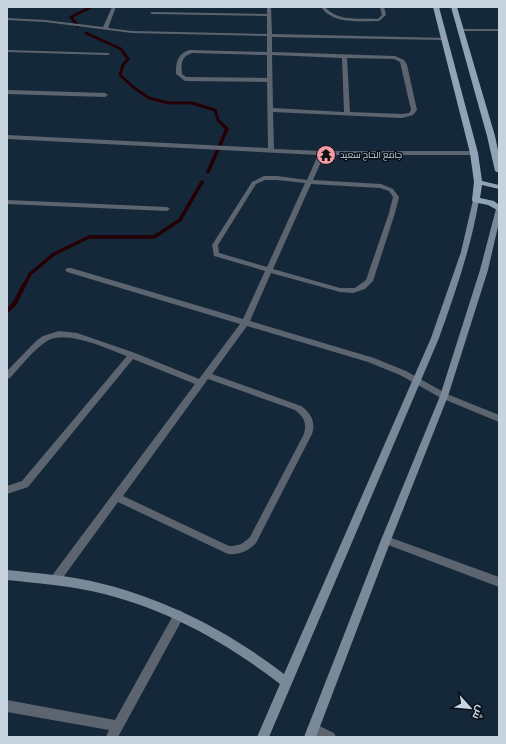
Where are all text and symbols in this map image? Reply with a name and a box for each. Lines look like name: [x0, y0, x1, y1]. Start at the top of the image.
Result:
temple icon: جامع الحاج سعيد: [315, 144, 337, 166]
place label: جامع الحاج سعيد: [340, 150, 402, 161]
north arrow: [450, 688, 490, 728]
text: ش: [469, 703, 487, 722]

